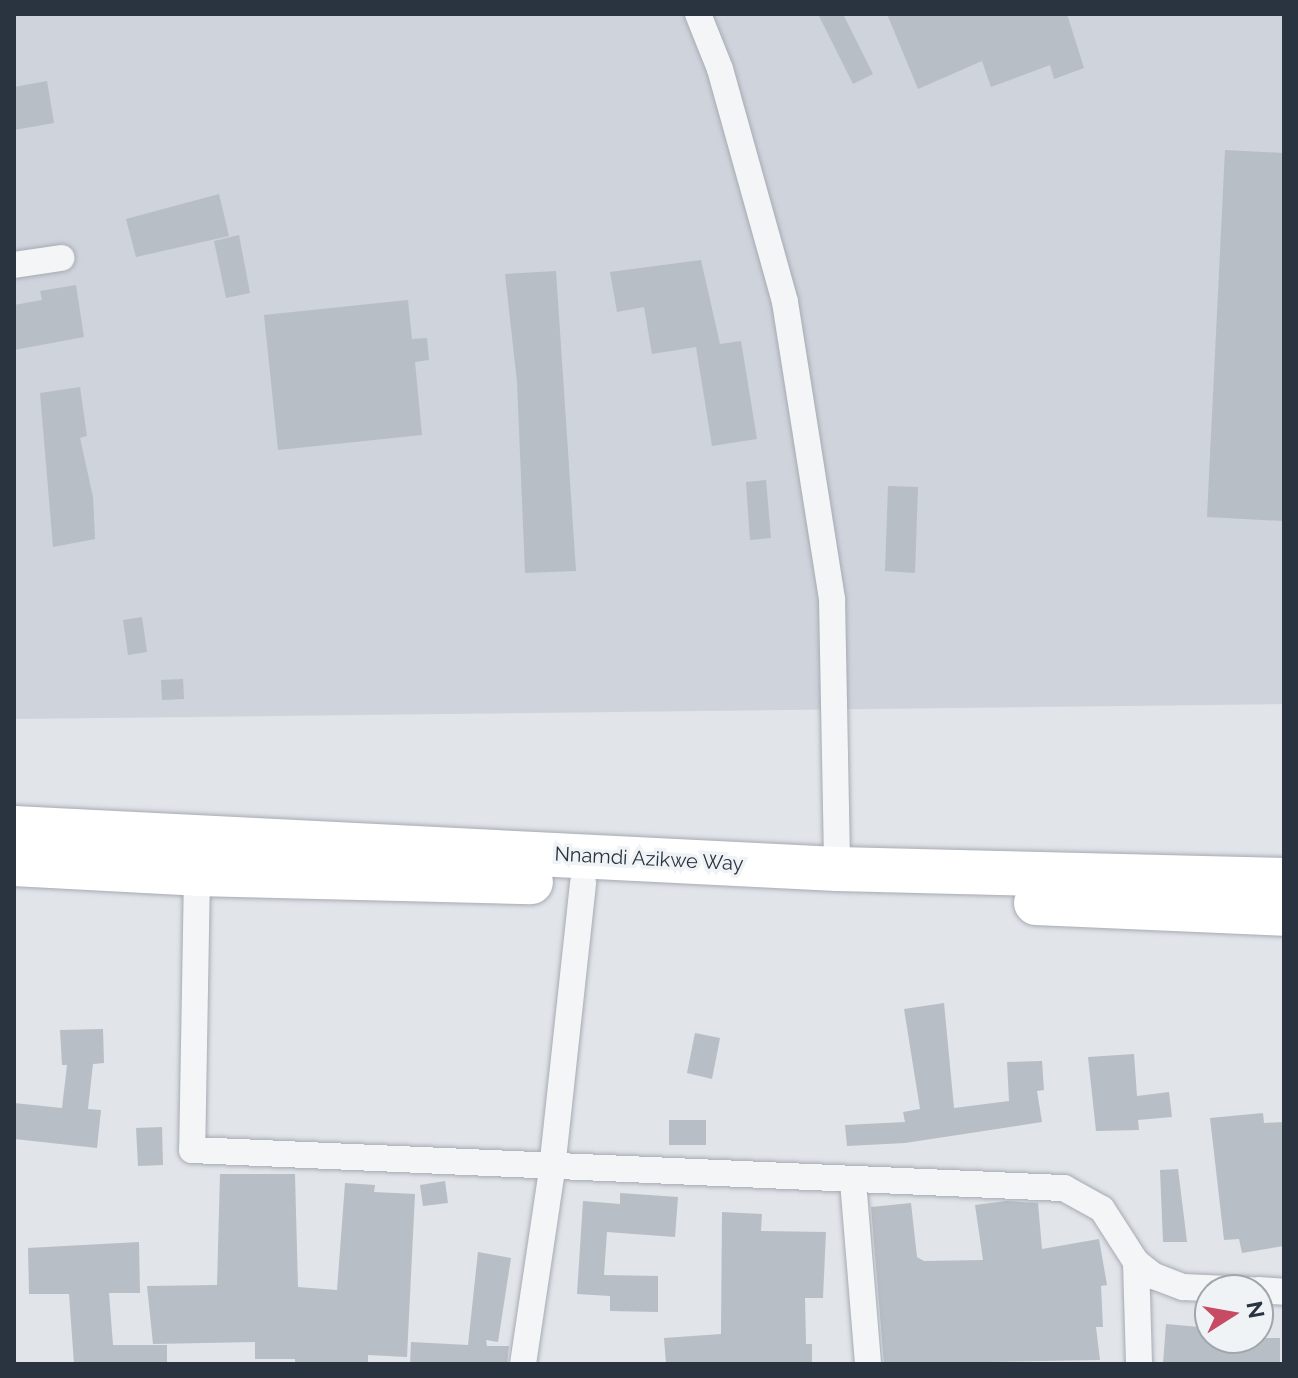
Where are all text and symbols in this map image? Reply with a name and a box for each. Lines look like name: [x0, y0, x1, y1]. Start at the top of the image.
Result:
street label: Nnamdi Azikwe Way: [553, 842, 745, 876]
north arrow: [1194, 1274, 1274, 1354]
text: N: [1241, 1299, 1270, 1321]

